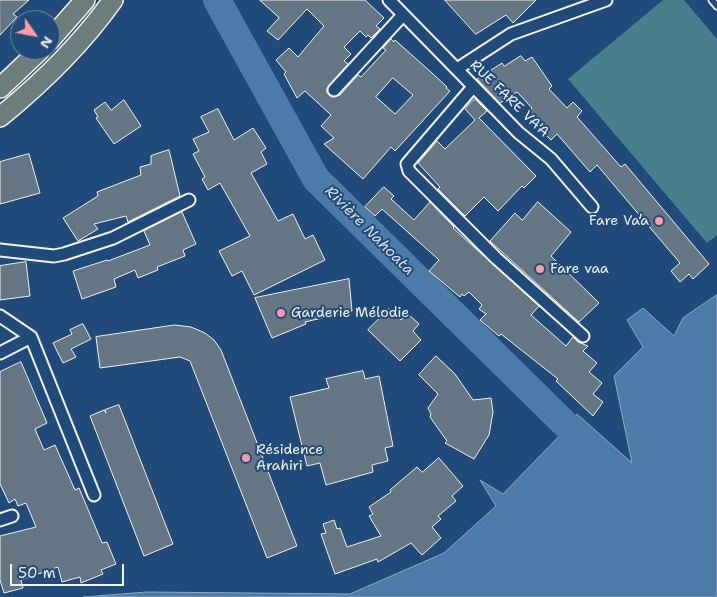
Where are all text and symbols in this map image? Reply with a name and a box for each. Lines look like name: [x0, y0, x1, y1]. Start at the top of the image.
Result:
north arrow: [10, 10, 60, 60]
text: N: [36, 33, 57, 52]
street label: RUE FARE VA'A: [466, 57, 552, 141]
water label: Rivière Nahoata: [321, 183, 417, 279]
place label: Fare Va’a: [589, 213, 649, 229]
marker: Fare Va’a: [653, 215, 665, 227]
place label: Fare vaa: [550, 261, 609, 277]
marker: Fare vaa: [534, 263, 546, 275]
place label: Garderie Mélodie: [291, 305, 409, 321]
marker: Garderie Mélodie: [275, 307, 287, 319]
place label: Résidence Arahiri: [256, 442, 323, 474]
marker: Résidence Arahiri: [240, 452, 252, 464]
scale bar: [12, 554, 126, 586]
text: 50 m: [18, 563, 56, 583]

